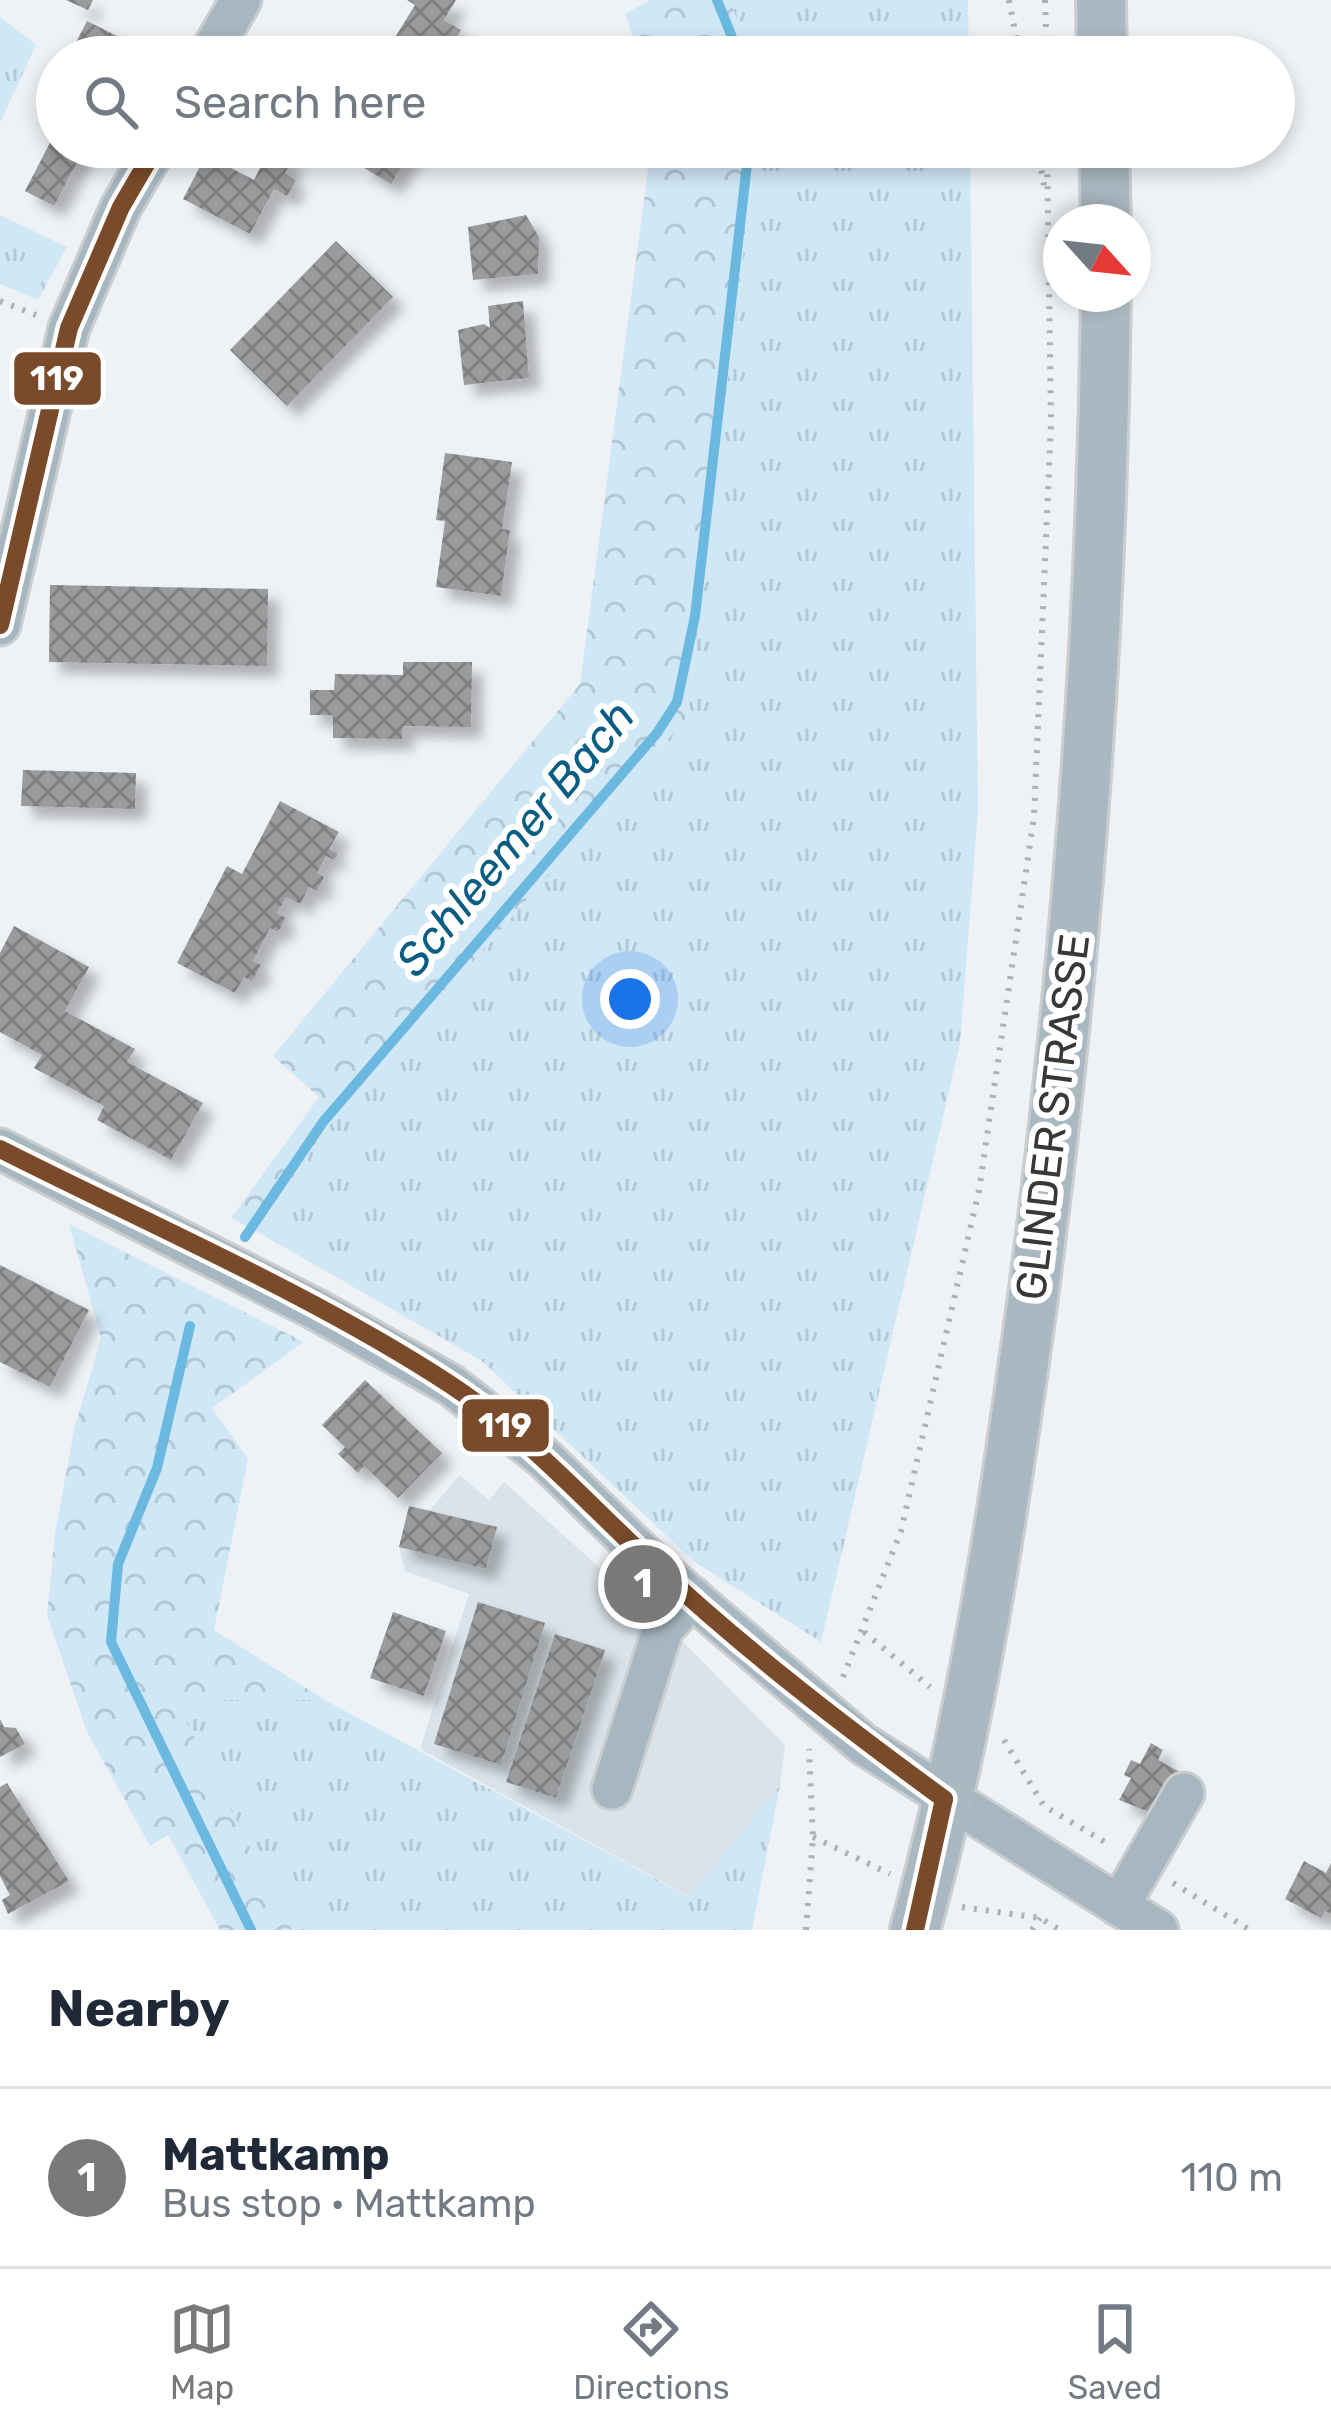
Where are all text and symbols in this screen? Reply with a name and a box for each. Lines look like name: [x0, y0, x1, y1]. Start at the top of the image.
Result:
search box: [36, 36, 1295, 168]
icon: search: [78, 69, 144, 135]
text: Search here: [174, 76, 426, 129]
north arrow: [1043, 204, 1151, 312]
line badge: 119: [12, 350, 103, 407]
text: 119: [30, 359, 84, 398]
water label: Schleemer Bach: [385, 690, 645, 986]
street label: GLINDER STRASSE: [1006, 931, 1100, 1303]
your location: [600, 969, 660, 1029]
line badge: 119: [460, 1397, 551, 1454]
text: 119: [478, 1406, 532, 1445]
pin: 1: [604, 1539, 682, 1629]
text: Nearby: [48, 1978, 230, 2039]
text: Mattkamp: [162, 2128, 390, 2181]
text: 1: [77, 2155, 97, 2201]
text: 110 m: [1181, 2155, 1283, 2201]
text: Bus stop · Mattkamp: [162, 2181, 536, 2227]
tab: Map: [169, 2296, 235, 2407]
tab: Directions: [573, 2296, 730, 2407]
tab: Saved: [1068, 2296, 1162, 2407]

